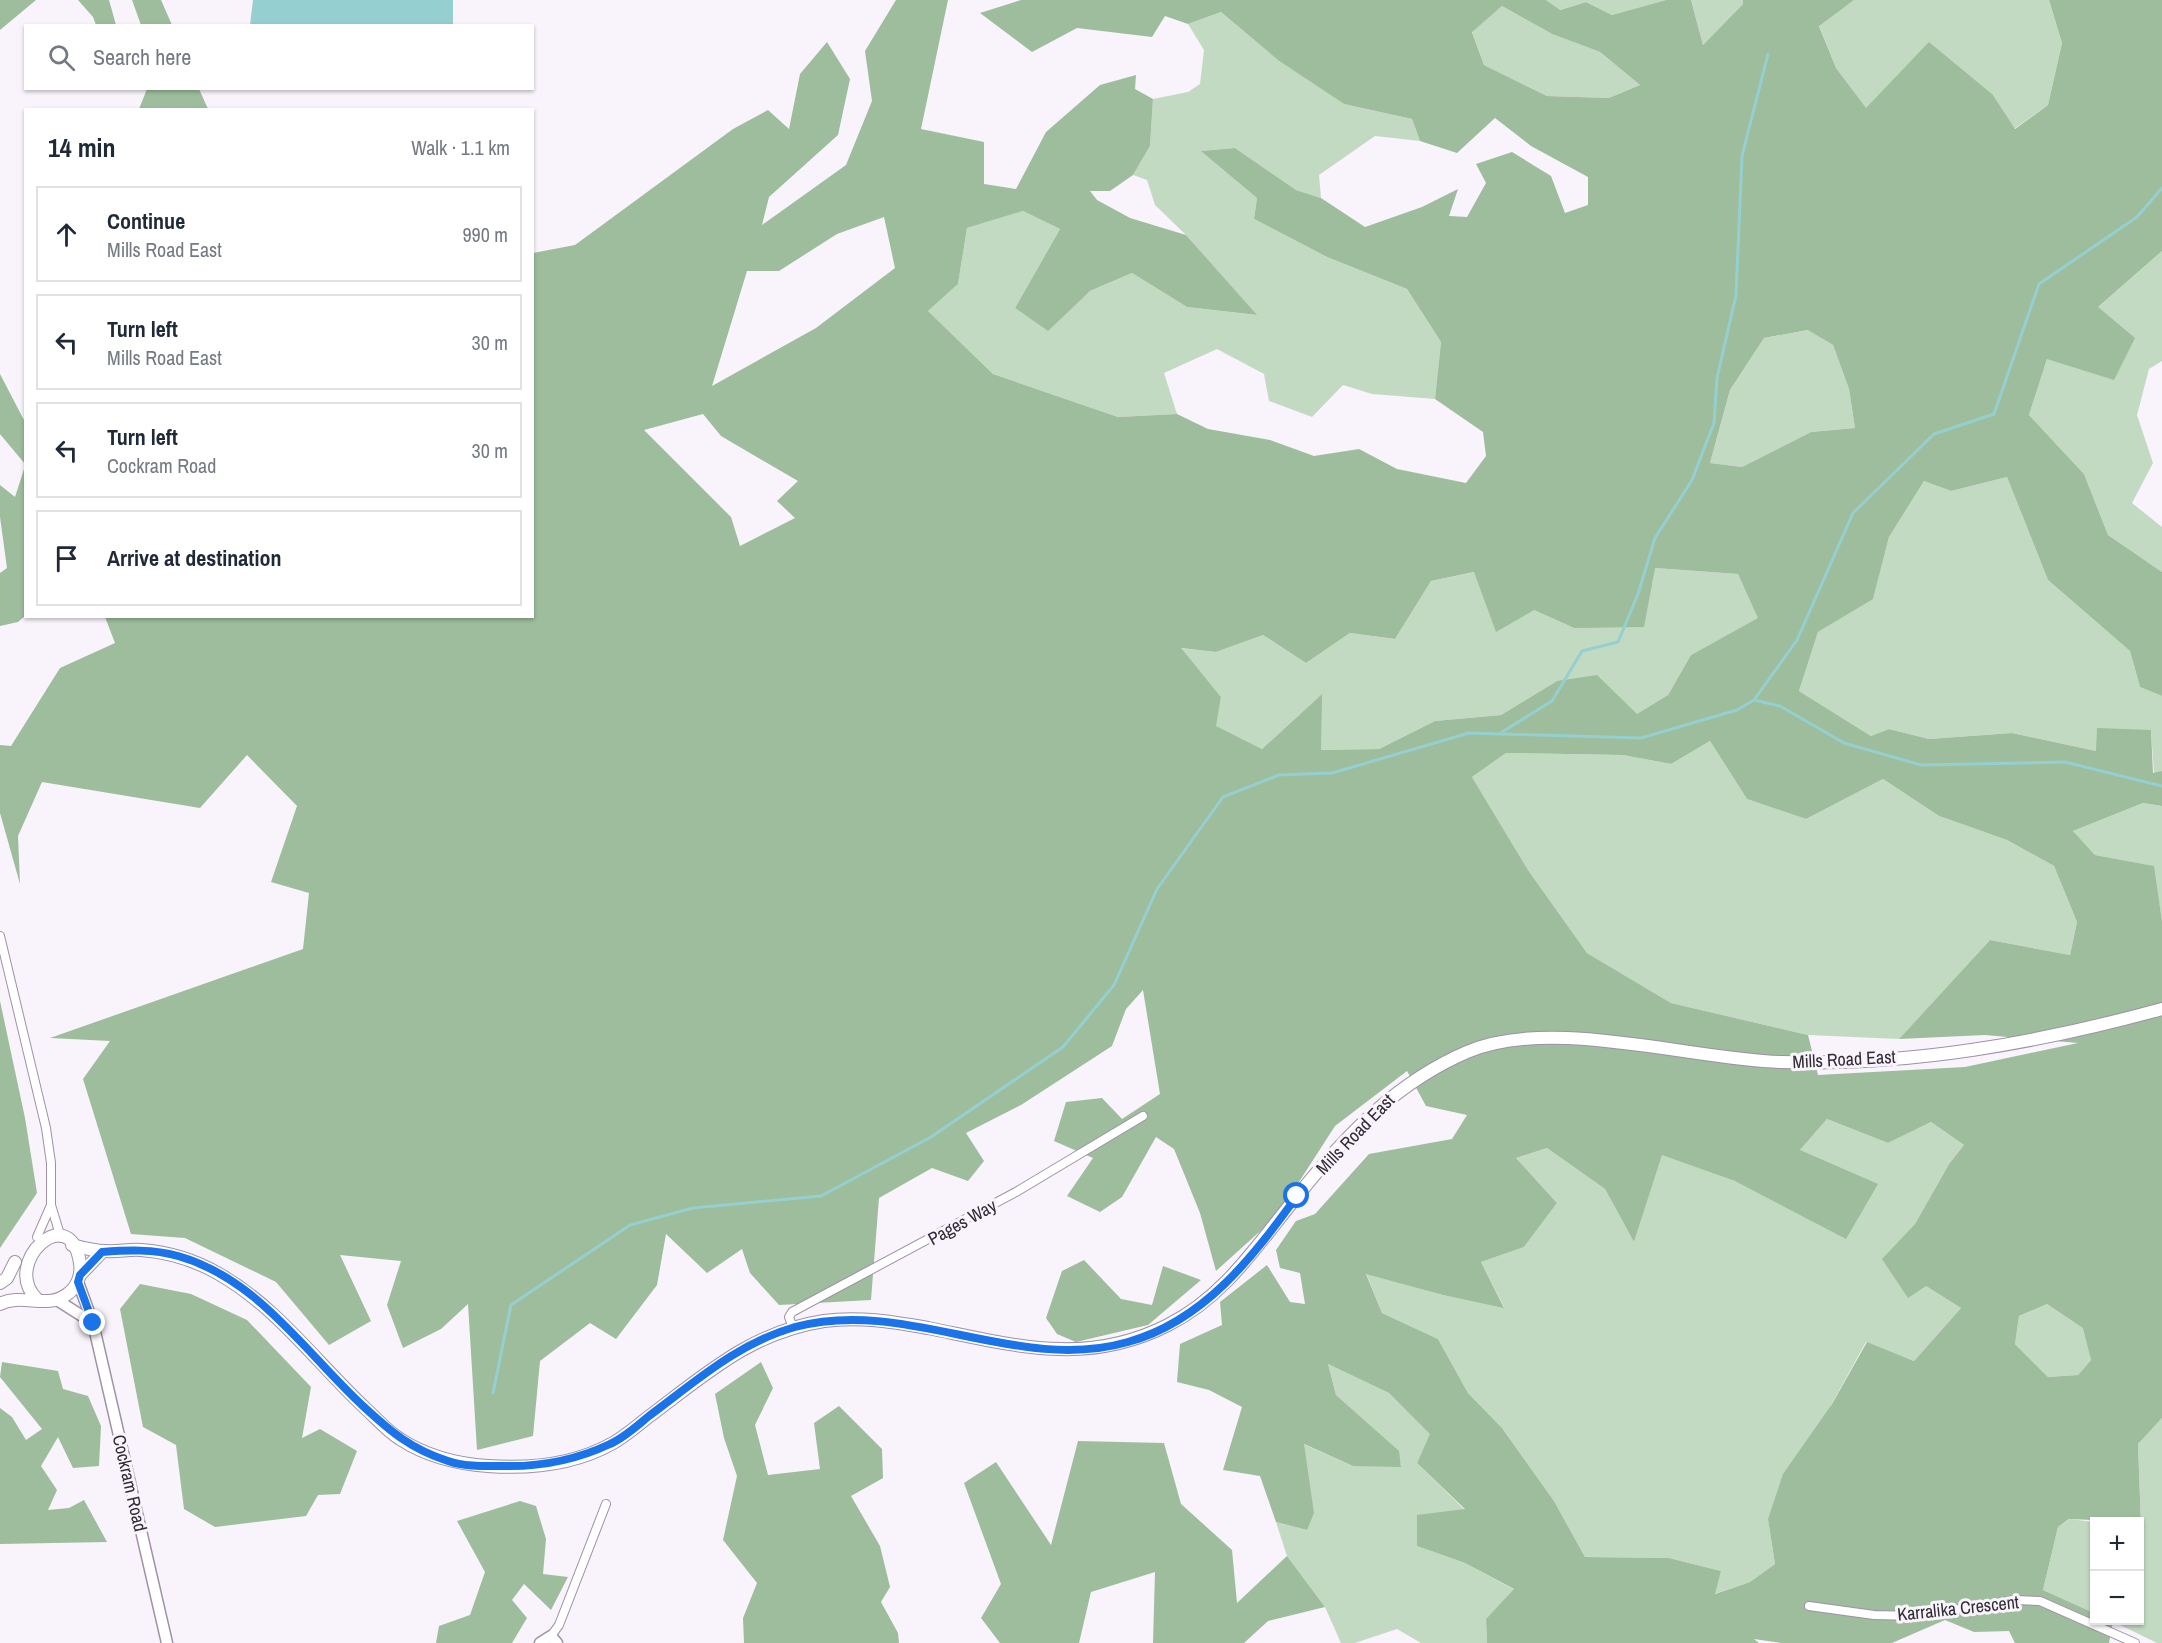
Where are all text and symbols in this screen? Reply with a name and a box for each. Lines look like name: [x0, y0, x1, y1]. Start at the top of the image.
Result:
search box: [24, 24, 534, 90]
icon: search: [45, 41, 78, 74]
text: Search here: [93, 42, 191, 72]
text: 14 min: [48, 130, 116, 165]
text: Walk · 1.1 km: [411, 134, 510, 161]
text: Continue: [107, 206, 185, 236]
icon: ahead: [50, 218, 83, 251]
text: 990 m: [462, 221, 508, 248]
text: Mills Road East: [107, 236, 222, 263]
text: Turn left: [107, 314, 178, 344]
icon: left: [50, 326, 83, 359]
text: 30 m: [472, 329, 508, 356]
text: Mills Road East: [107, 344, 222, 371]
text: Turn left: [107, 422, 178, 452]
icon: left: [50, 434, 83, 467]
text: 30 m: [472, 437, 508, 464]
text: Cockram Road: [107, 452, 216, 479]
icon: arrive: [50, 542, 83, 575]
text: Arrive at destination: [107, 543, 281, 573]
street label: Mills Road East: [1792, 1044, 1896, 1074]
street label: Mills Road East: [1310, 1088, 1400, 1180]
route start: [1283, 1182, 1309, 1208]
street label: Pages Way: [923, 1193, 1001, 1251]
route end: [79, 1309, 105, 1335]
street label: Cockram Road: [107, 1432, 153, 1534]
map controls: [2090, 1517, 2144, 1625]
button: +: [2090, 1517, 2144, 1571]
button: −: [2090, 1571, 2144, 1625]
street label: Karralika Crescent: [1896, 1589, 2020, 1627]

